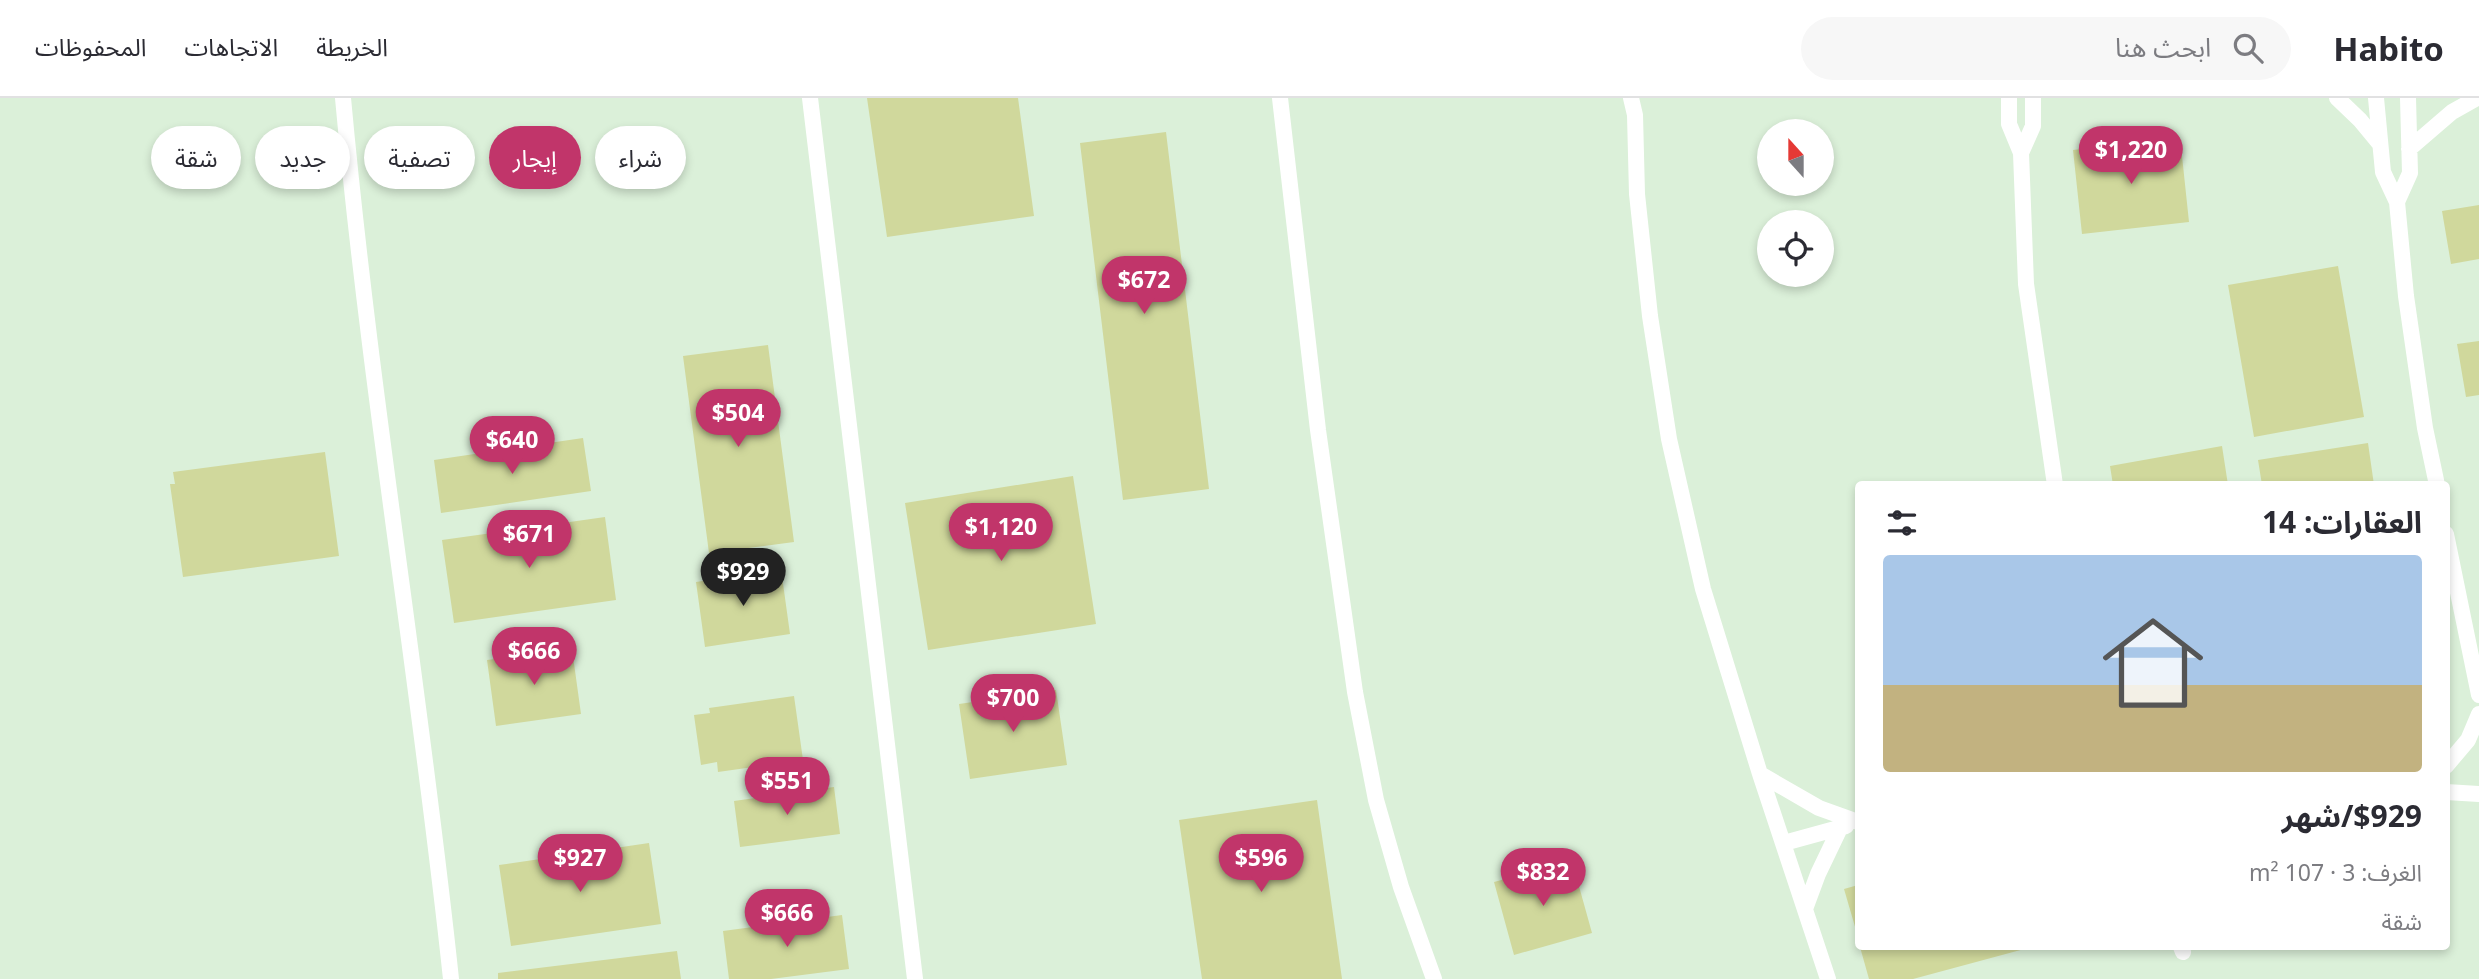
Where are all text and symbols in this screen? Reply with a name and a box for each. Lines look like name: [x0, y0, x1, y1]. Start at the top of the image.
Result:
search box: [1801, 17, 2291, 80]
text: Habito: [2333, 26, 2444, 71]
text: ابحث هنا: [2115, 29, 2211, 65]
icon: search: [2229, 29, 2267, 67]
text: المحفوظات: [35, 30, 146, 63]
text: الاتجاهات: [184, 30, 278, 63]
text: الخريطة: [316, 30, 388, 63]
north arrow: [1757, 119, 1834, 196]
map controls: [1757, 119, 1834, 287]
chip: شقة: [151, 126, 241, 189]
chip: جديد: [255, 126, 350, 189]
chip: تصفية: [364, 126, 475, 189]
chip: إيجار: [489, 126, 581, 189]
chip: شراء: [595, 126, 686, 189]
pin: $1,220: [2074, 126, 2188, 186]
text: $1,220: [2095, 133, 2167, 165]
button: locate: [1757, 210, 1834, 287]
pin: $672: [1103, 256, 1185, 316]
text: $672: [1118, 263, 1170, 295]
pin: $504: [697, 390, 779, 449]
text: $504: [712, 396, 764, 428]
pin: $640: [471, 416, 553, 476]
text: $640: [486, 423, 538, 455]
text: العقارات: 14: [2262, 501, 2422, 542]
pin: $1,120: [944, 504, 1058, 563]
icon: filters: [1883, 504, 1921, 542]
pin: $671: [488, 510, 570, 570]
text: $1,120: [965, 510, 1037, 542]
text: $671: [503, 517, 555, 549]
pin: $929: [702, 548, 784, 608]
text: $929: [717, 555, 769, 587]
icon: home: [2090, 600, 2216, 726]
pin: $666: [493, 628, 575, 687]
text: $666: [508, 634, 560, 666]
pin: $700: [972, 674, 1054, 734]
text: $700: [987, 681, 1039, 713]
pin: $551: [746, 758, 828, 817]
text: $551: [761, 764, 813, 796]
text: $929/شهر: [2282, 795, 2422, 836]
pin: $927: [539, 834, 621, 894]
pin: $596: [1220, 834, 1302, 894]
text: $927: [554, 841, 606, 873]
text: $596: [1235, 841, 1287, 873]
pin: $832: [1502, 848, 1584, 908]
text: $832: [1517, 855, 1569, 887]
text: الغرف: 3 · 107 m²: [2249, 856, 2422, 888]
pin: $666: [746, 890, 828, 949]
text: $666: [761, 896, 813, 928]
text: شقة: [2381, 905, 2422, 937]

